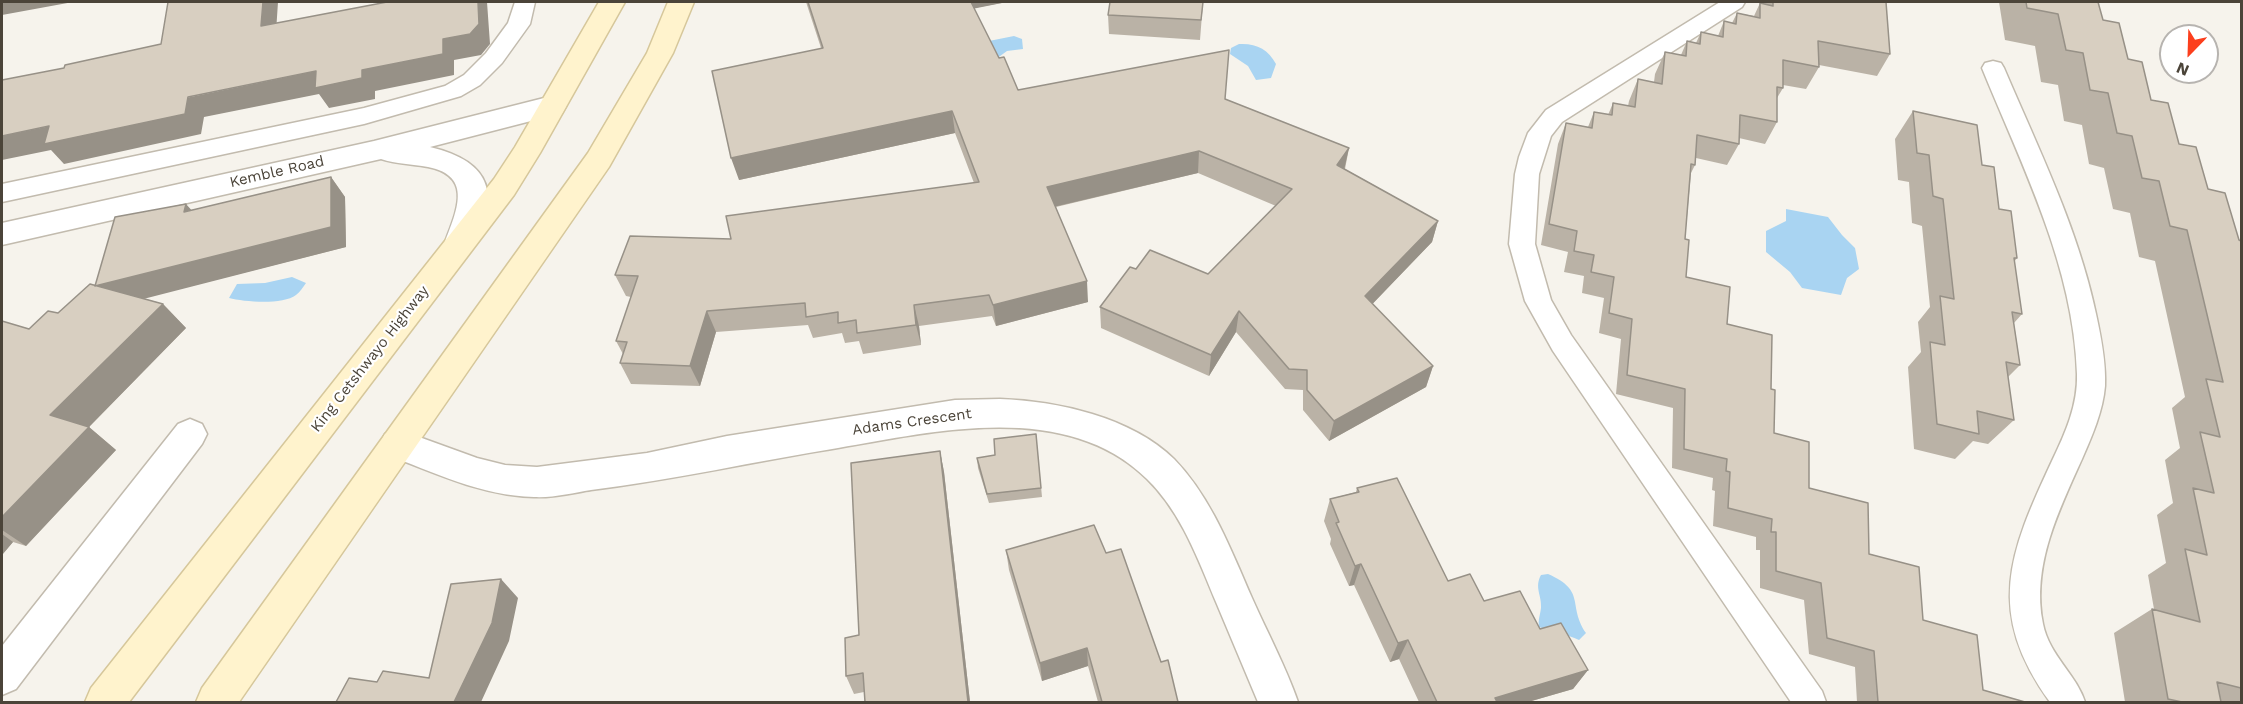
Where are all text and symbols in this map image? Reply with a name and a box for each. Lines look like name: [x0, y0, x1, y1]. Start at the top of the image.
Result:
north arrow: [2159, 24, 2219, 84]
text: N: [2173, 58, 2192, 80]
street label: Kemble Road: [228, 152, 326, 192]
street label: King Cetshwayo Highway: [307, 282, 433, 436]
street label: Adams Crescent: [851, 405, 973, 439]

